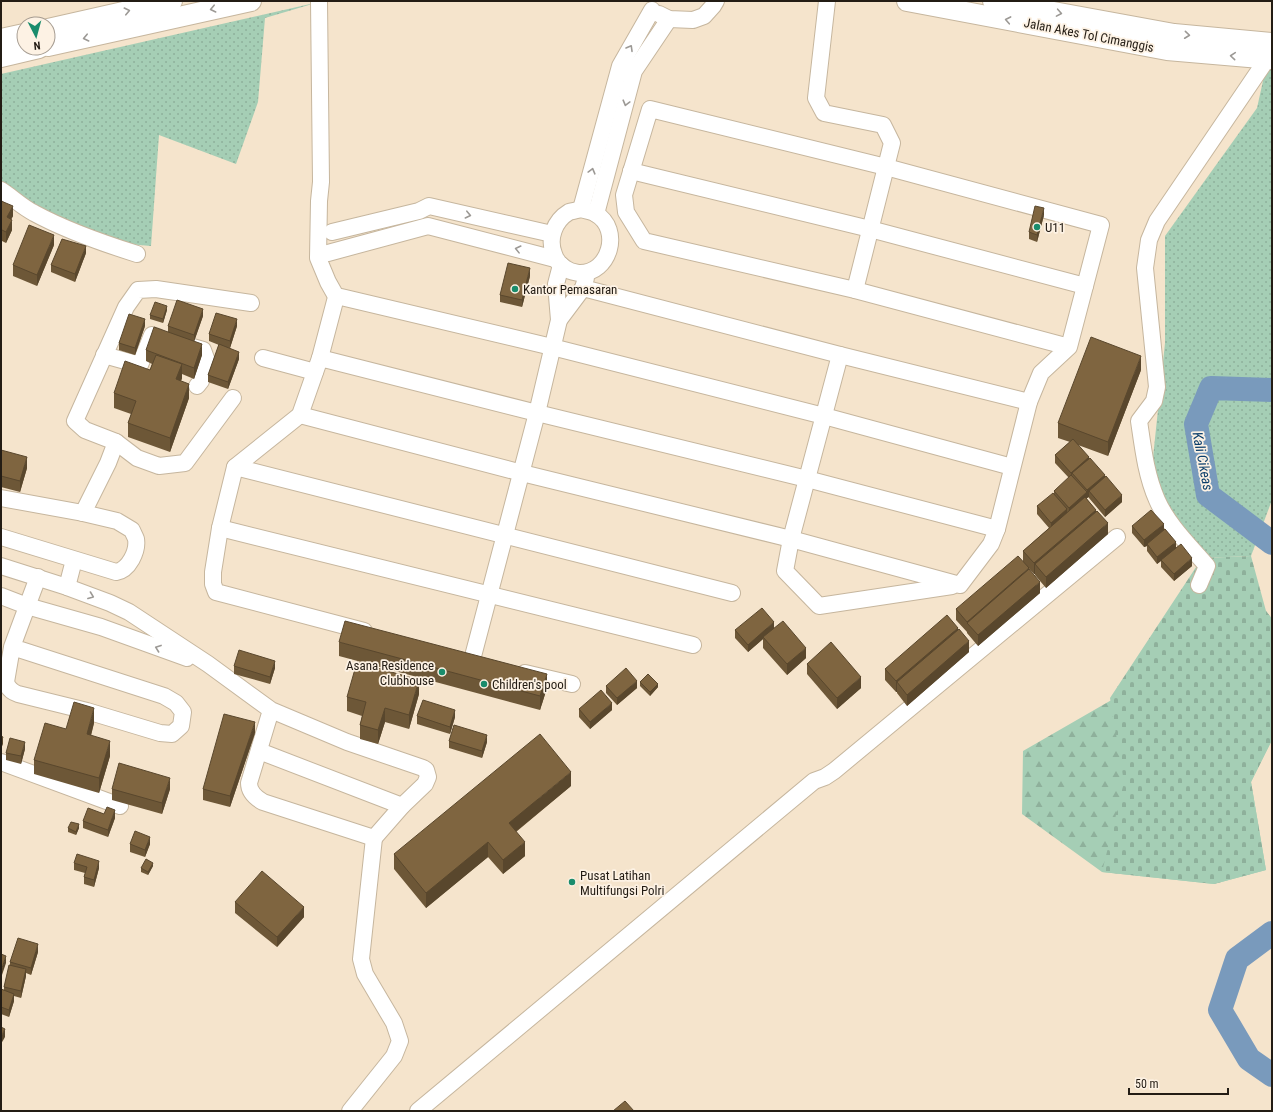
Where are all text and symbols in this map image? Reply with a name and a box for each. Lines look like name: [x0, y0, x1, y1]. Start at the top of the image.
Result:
one-way arrow: [210, 5, 216, 13]
one-way arrow: [124, 7, 130, 15]
one-way arrow: [1056, 9, 1062, 17]
street label: Jalan Akes Tol Cimanggis: [1023, 15, 1155, 55]
north arrow: [16, 16, 56, 56]
one-way arrow: [1005, 16, 1011, 25]
one-way arrow: [1184, 31, 1190, 40]
one-way arrow: [83, 33, 89, 41]
text: N: [33, 39, 41, 52]
one-way arrow: [626, 45, 633, 52]
one-way arrow: [1230, 52, 1236, 61]
one-way arrow: [622, 99, 631, 106]
one-way arrow: [587, 168, 595, 175]
one-way arrow: [464, 210, 471, 218]
place label: U11: [1045, 220, 1065, 235]
marker: U11: [1032, 222, 1042, 232]
one-way arrow: [514, 245, 521, 254]
place label: Kantor Pemasaran: [523, 282, 617, 297]
marker: Kantor Pemasaran: [510, 284, 520, 294]
water label: Kali Cikeas: [1189, 430, 1217, 492]
one-way arrow: [88, 591, 95, 599]
one-way arrow: [154, 644, 161, 652]
place label: Asana Residence Clubhouse: [346, 658, 434, 688]
marker: Asana Residence Clubhouse: [437, 667, 447, 677]
place label: Children's pool: [492, 677, 567, 692]
marker: Children's pool: [479, 679, 489, 689]
place label: Pusat Latihan Multifungsi Polri: [580, 868, 665, 898]
marker: Pusat Latihan Multifungsi Polri: [567, 877, 577, 887]
scale bar: [1129, 1070, 1228, 1096]
text: 50 m: [1135, 1077, 1159, 1091]

